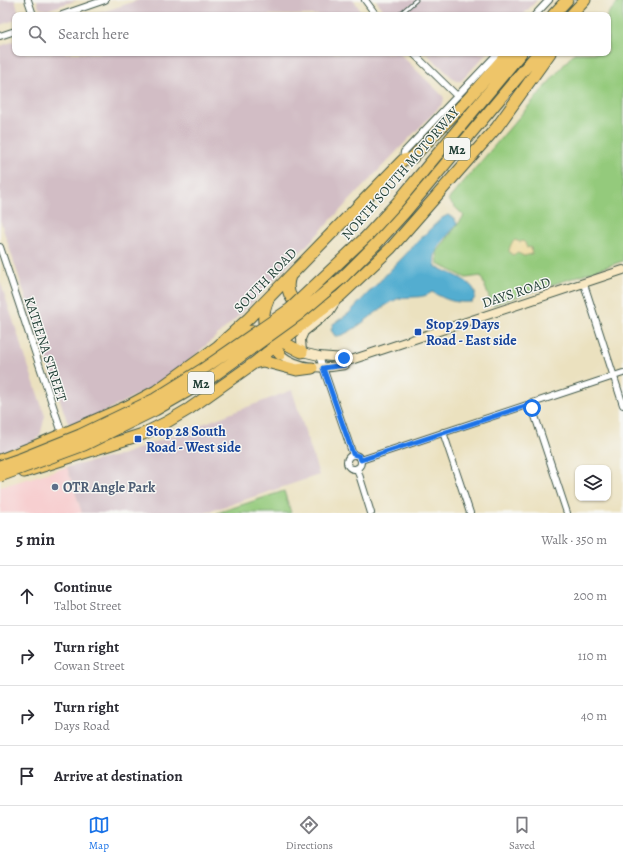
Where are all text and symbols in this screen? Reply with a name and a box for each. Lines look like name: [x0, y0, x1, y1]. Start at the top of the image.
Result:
search box: [12, 12, 611, 56]
icon: search: [26, 23, 48, 45]
text: Search here: [58, 24, 129, 44]
street label: NORTH SOUTH MOTORWAY: [337, 102, 464, 244]
road number: M2: [444, 138, 470, 160]
street label: SOUTH ROAD: [229, 244, 301, 317]
street label: DAYS ROAD: [479, 272, 553, 312]
street label: KATEENA STREET: [20, 294, 72, 404]
place label: Stop 29 Days Road - East side: [426, 315, 517, 350]
marker: Stop 29 Days Road - East side: [413, 327, 423, 337]
route end: [335, 349, 353, 367]
road number: M2: [188, 372, 214, 394]
route start: [523, 399, 541, 417]
place label: Stop 28 South Road - West side: [146, 422, 241, 457]
marker: Stop 28 South Road - West side: [133, 434, 143, 444]
map controls: [575, 465, 611, 501]
button: layers: [575, 465, 611, 501]
place label: OTR Angle Park: [63, 478, 156, 497]
marker: OTR Angle Park: [50, 482, 60, 492]
text: 5 min: [16, 528, 55, 551]
text: Walk · 350 m: [541, 531, 607, 548]
text: Continue: [54, 577, 112, 597]
icon: ahead: [16, 585, 38, 607]
text: 200 m: [574, 587, 607, 604]
text: Talbot Street: [54, 597, 122, 614]
text: Turn right: [54, 637, 119, 657]
icon: right: [16, 645, 38, 667]
text: 110 m: [578, 647, 607, 664]
text: Cowan Street: [54, 657, 125, 674]
text: Turn right: [54, 697, 119, 717]
icon: right: [16, 705, 38, 727]
text: 40 m: [581, 707, 607, 724]
text: Days Road: [54, 717, 110, 734]
icon: arrive: [16, 765, 38, 787]
text: Arrive at destination: [54, 766, 183, 786]
tab: Map: [88, 814, 110, 853]
tab: Directions: [286, 814, 333, 853]
tab: Saved: [509, 814, 535, 853]

